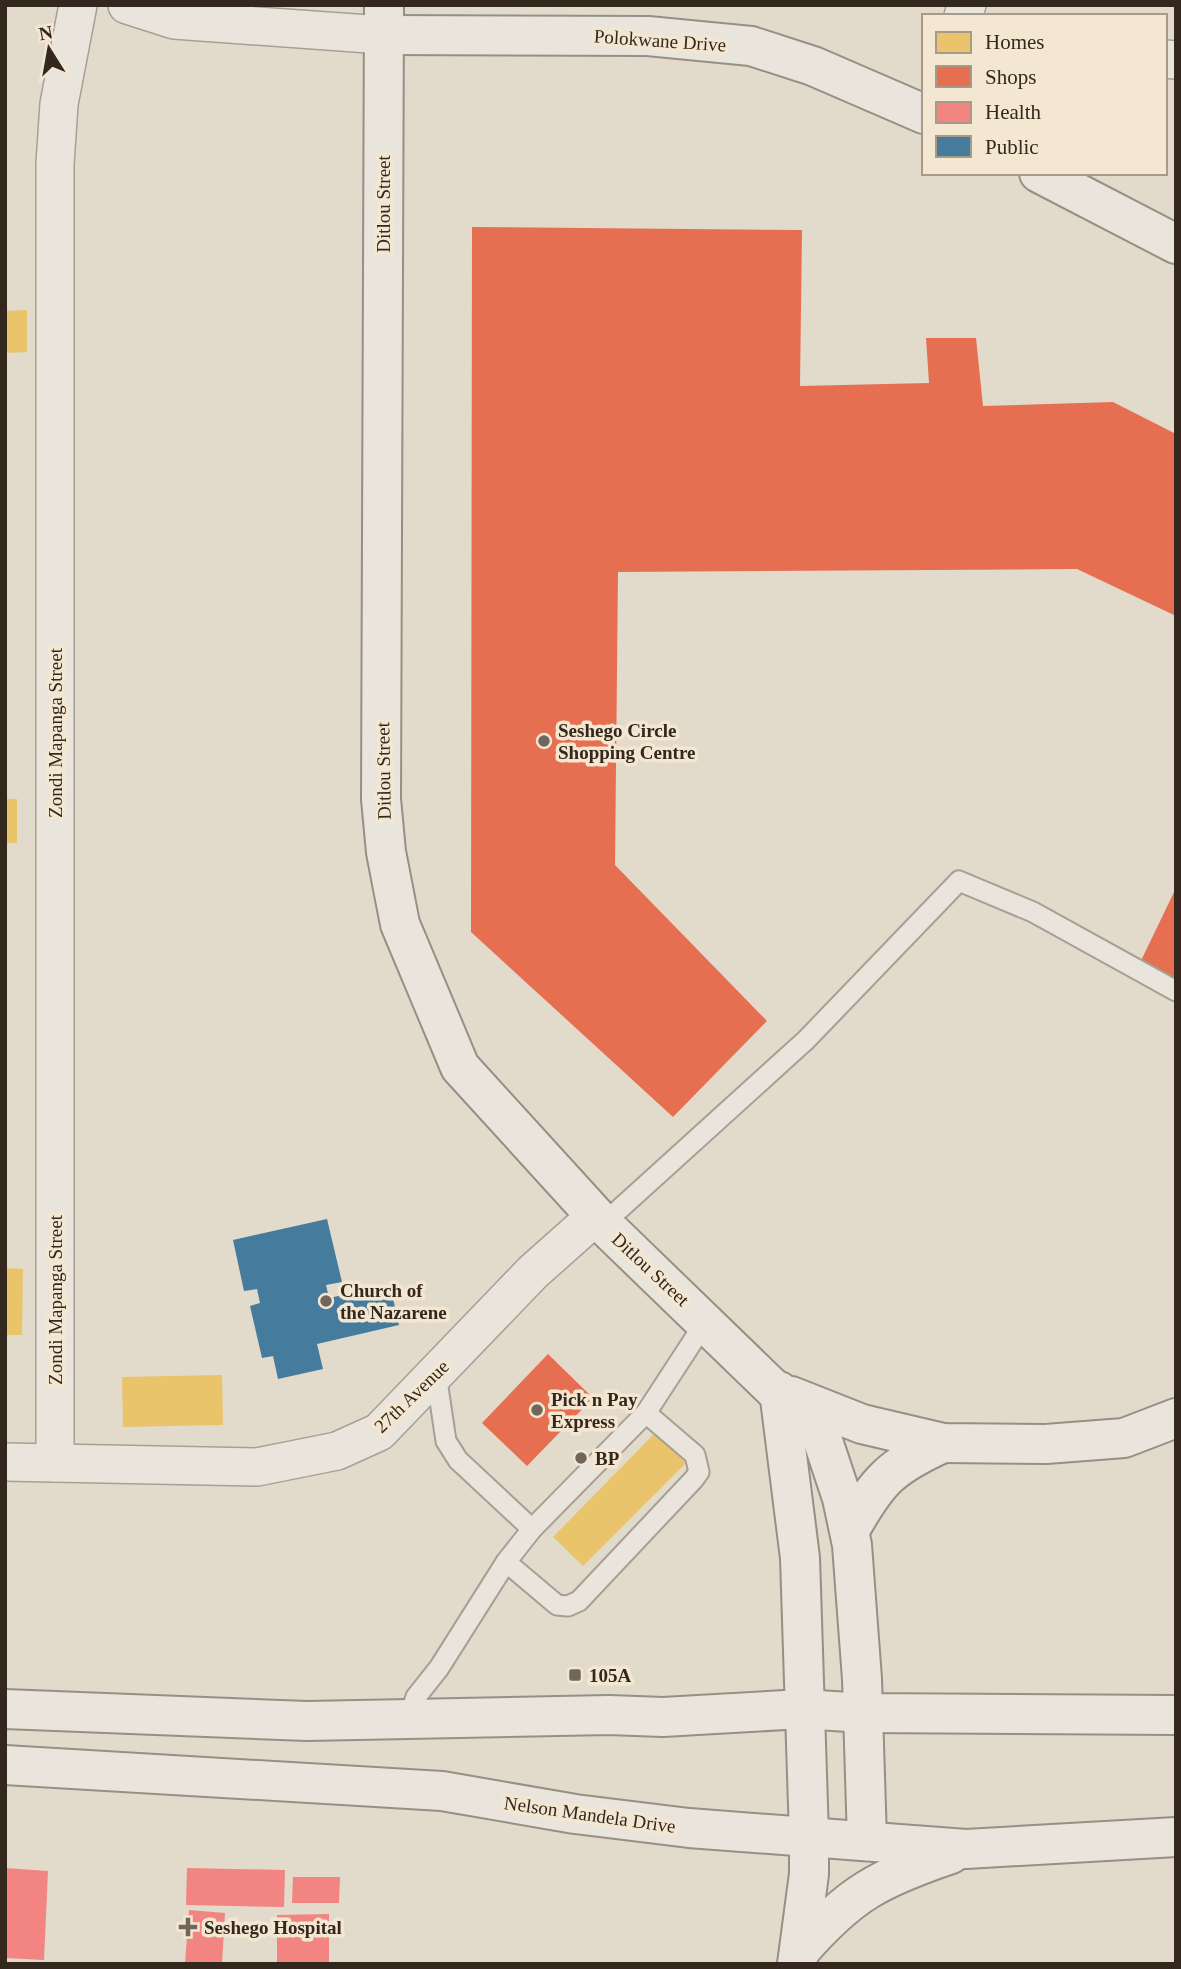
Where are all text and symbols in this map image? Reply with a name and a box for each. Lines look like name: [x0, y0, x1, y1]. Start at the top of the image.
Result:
north arrow: [14, 14, 84, 84]
legend: [922, 14, 1167, 175]
text: N: [37, 21, 55, 44]
street label: Polokwane Drive: [593, 25, 727, 56]
text: Homes: [985, 30, 1045, 54]
text: Shops: [985, 65, 1036, 89]
text: Health: [985, 100, 1041, 124]
text: Public: [985, 135, 1039, 159]
street label: Ditlou Street: [373, 154, 394, 253]
street label: Zondi Mapanga Street: [45, 647, 66, 818]
place label: Seshego Circle Shopping Centre: [558, 720, 695, 763]
street label: Ditlou Street: [372, 721, 395, 820]
marker: Seshego Circle Shopping Centre: [536, 733, 552, 749]
street label: Zondi Mapanga Street: [45, 1214, 66, 1385]
street label: Ditlou Street: [608, 1228, 694, 1311]
place label: Church of the Nazarene: [340, 1280, 447, 1323]
marker: Church of the Nazarene: [318, 1293, 334, 1309]
street label: 27th Avenue: [370, 1356, 453, 1437]
place label: Pick n Pay Express: [551, 1389, 638, 1432]
marker: Pick n Pay Express: [529, 1402, 545, 1418]
place label: BP: [595, 1448, 620, 1469]
marker: BP: [573, 1450, 589, 1466]
place label: 105A: [589, 1665, 632, 1686]
marker: 105A: [567, 1667, 583, 1683]
street label: Nelson Mandela Drive: [503, 1792, 677, 1837]
marker: Seshego Hospital: [178, 1917, 198, 1937]
place label: Seshego Hospital: [204, 1917, 342, 1938]

